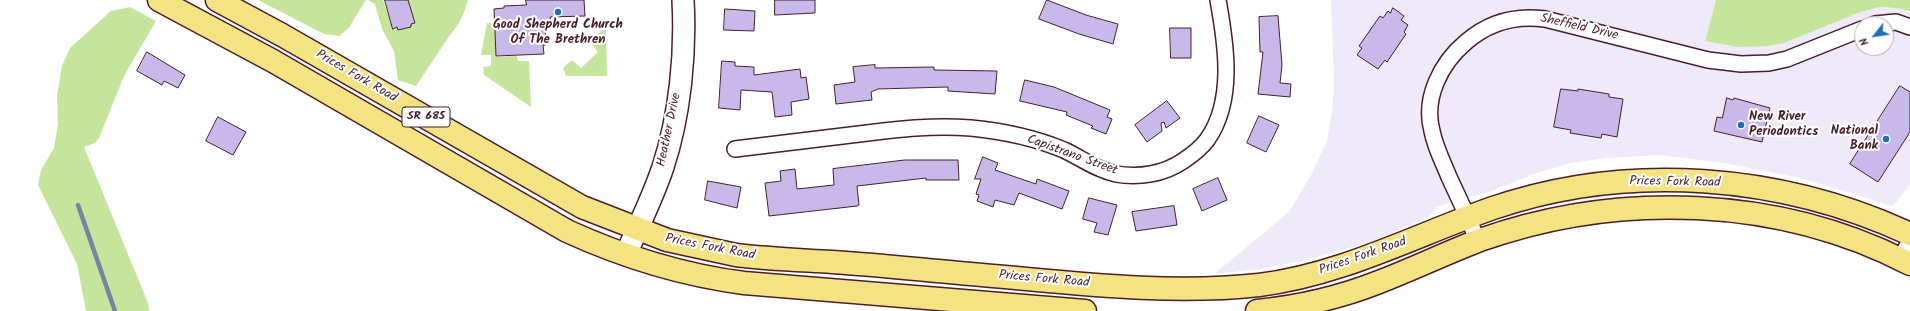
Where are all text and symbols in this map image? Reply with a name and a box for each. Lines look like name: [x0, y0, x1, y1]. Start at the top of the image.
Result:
marker: Good Shepherd Church Of The Brethren: [553, 7, 563, 17]
street label: Sheffield Drive: [1539, 11, 1619, 45]
north arrow: [1854, 16, 1894, 56]
place label: Good Shepherd Church Of The Brethren: [493, 18, 623, 49]
text: N: [1855, 34, 1874, 49]
street label: Prices Fork Road: [313, 47, 399, 107]
street label: Heather Drive: [655, 92, 685, 168]
road number: SR 685: [402, 107, 450, 127]
place label: New River Periodontics: [1749, 110, 1818, 141]
marker: New River Periodontics: [1736, 120, 1746, 130]
place label: National Bank: [1831, 124, 1878, 155]
street label: Capistrano Street: [1025, 132, 1119, 180]
marker: National Bank: [1881, 134, 1891, 144]
street label: Prices Fork Road: [1629, 174, 1721, 192]
street label: Prices Fork Road: [664, 232, 756, 264]
street label: Prices Fork Road: [1317, 235, 1409, 279]
street label: Prices Fork Road: [998, 268, 1090, 292]

